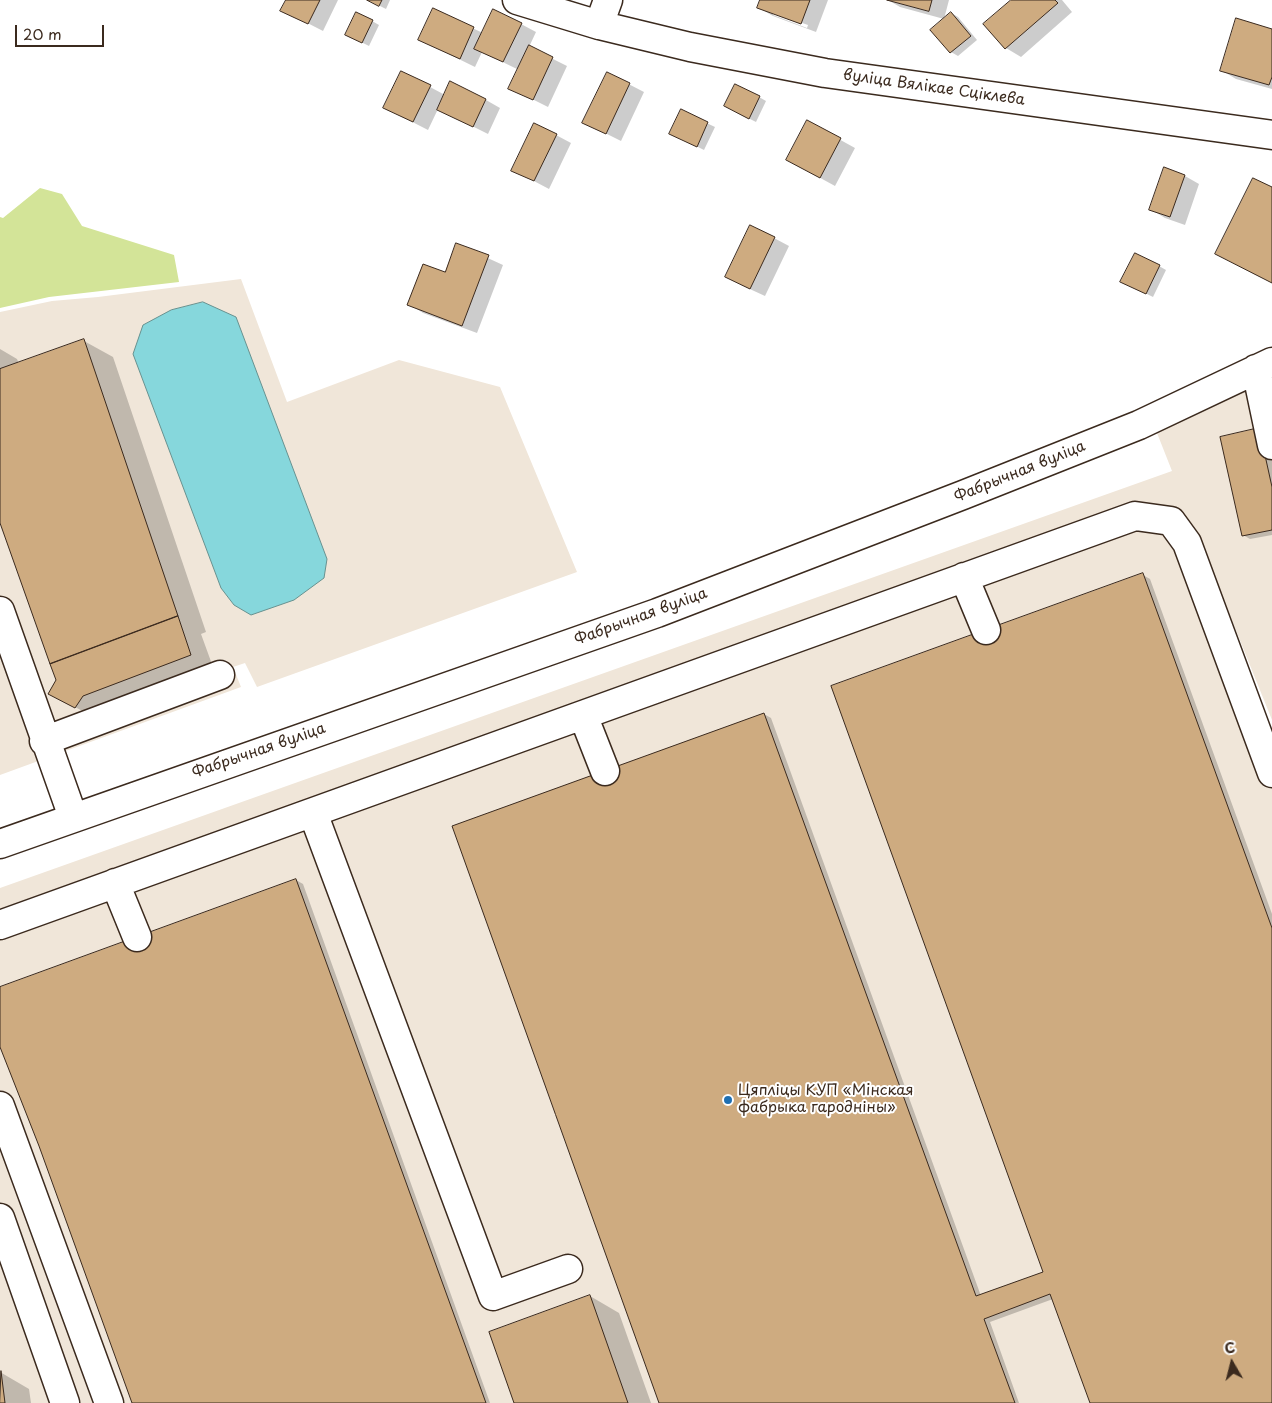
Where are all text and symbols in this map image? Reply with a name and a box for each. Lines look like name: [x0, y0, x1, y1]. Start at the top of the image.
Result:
scale bar: [18, 15, 106, 47]
text: 20 m: [23, 22, 62, 45]
street label: вуліца Вялікае Сціклева: [842, 66, 1026, 110]
street label: Фабрычная вуліца: [952, 437, 1088, 507]
street label: Фабрычная вуліца: [572, 585, 710, 649]
street label: Фабрычная вуліца: [190, 720, 328, 782]
place label: Цяпліцы КУП «Мінская фабрыка гародніны»: [738, 1082, 914, 1117]
marker: Цяпліцы КУП «Мінская фабрыка гародніны»: [722, 1094, 734, 1106]
text: С: [1223, 1337, 1237, 1359]
north arrow: [1207, 1338, 1257, 1388]

